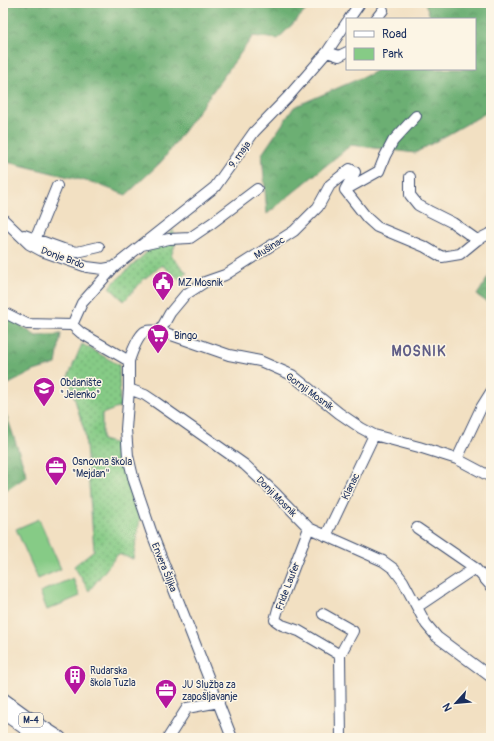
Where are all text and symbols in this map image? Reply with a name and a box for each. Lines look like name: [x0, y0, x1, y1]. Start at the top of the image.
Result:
legend: [346, 18, 476, 70]
text: Road: [382, 27, 407, 42]
text: Park: [382, 47, 403, 62]
street label: 9. maja: [226, 139, 254, 170]
street label: Mušinac: [252, 234, 287, 262]
street label: Donje Brdo: [39, 244, 87, 272]
public building icon: MZ Mosnik: [150, 269, 176, 302]
place label: MZ Mosnik: [178, 277, 224, 289]
supermarket icon: Bingo: [145, 322, 171, 355]
place label: Bingo: [174, 330, 198, 342]
district label: MOSNIK: [392, 343, 447, 360]
street label: Gornji Mosnik: [283, 370, 336, 414]
school or university icon: Obdanište "Jelenko": [31, 375, 57, 408]
place label: Obdanište "Jelenko": [60, 377, 101, 401]
office icon: Osnovna škola "Mejdan": [43, 454, 69, 487]
place label: Osnovna škola "Mejdan": [72, 456, 132, 480]
street label: Klanac: [339, 471, 362, 502]
street label: Donji Mosnik: [254, 474, 300, 520]
street label: Envera Šiljka: [149, 540, 181, 594]
street label: Fride Laufer: [273, 560, 303, 612]
building icon: Rudarska škola Tuzla: [62, 663, 88, 696]
place label: Rudarska škola Tuzla: [90, 665, 136, 689]
office icon: JU Služba za zapošljavanje: [153, 677, 179, 710]
place label: JU Služba za zapošljavanje: [182, 679, 238, 703]
north arrow: [436, 683, 476, 723]
text: N: [440, 701, 455, 714]
road number: M-4: [19, 713, 43, 727]

